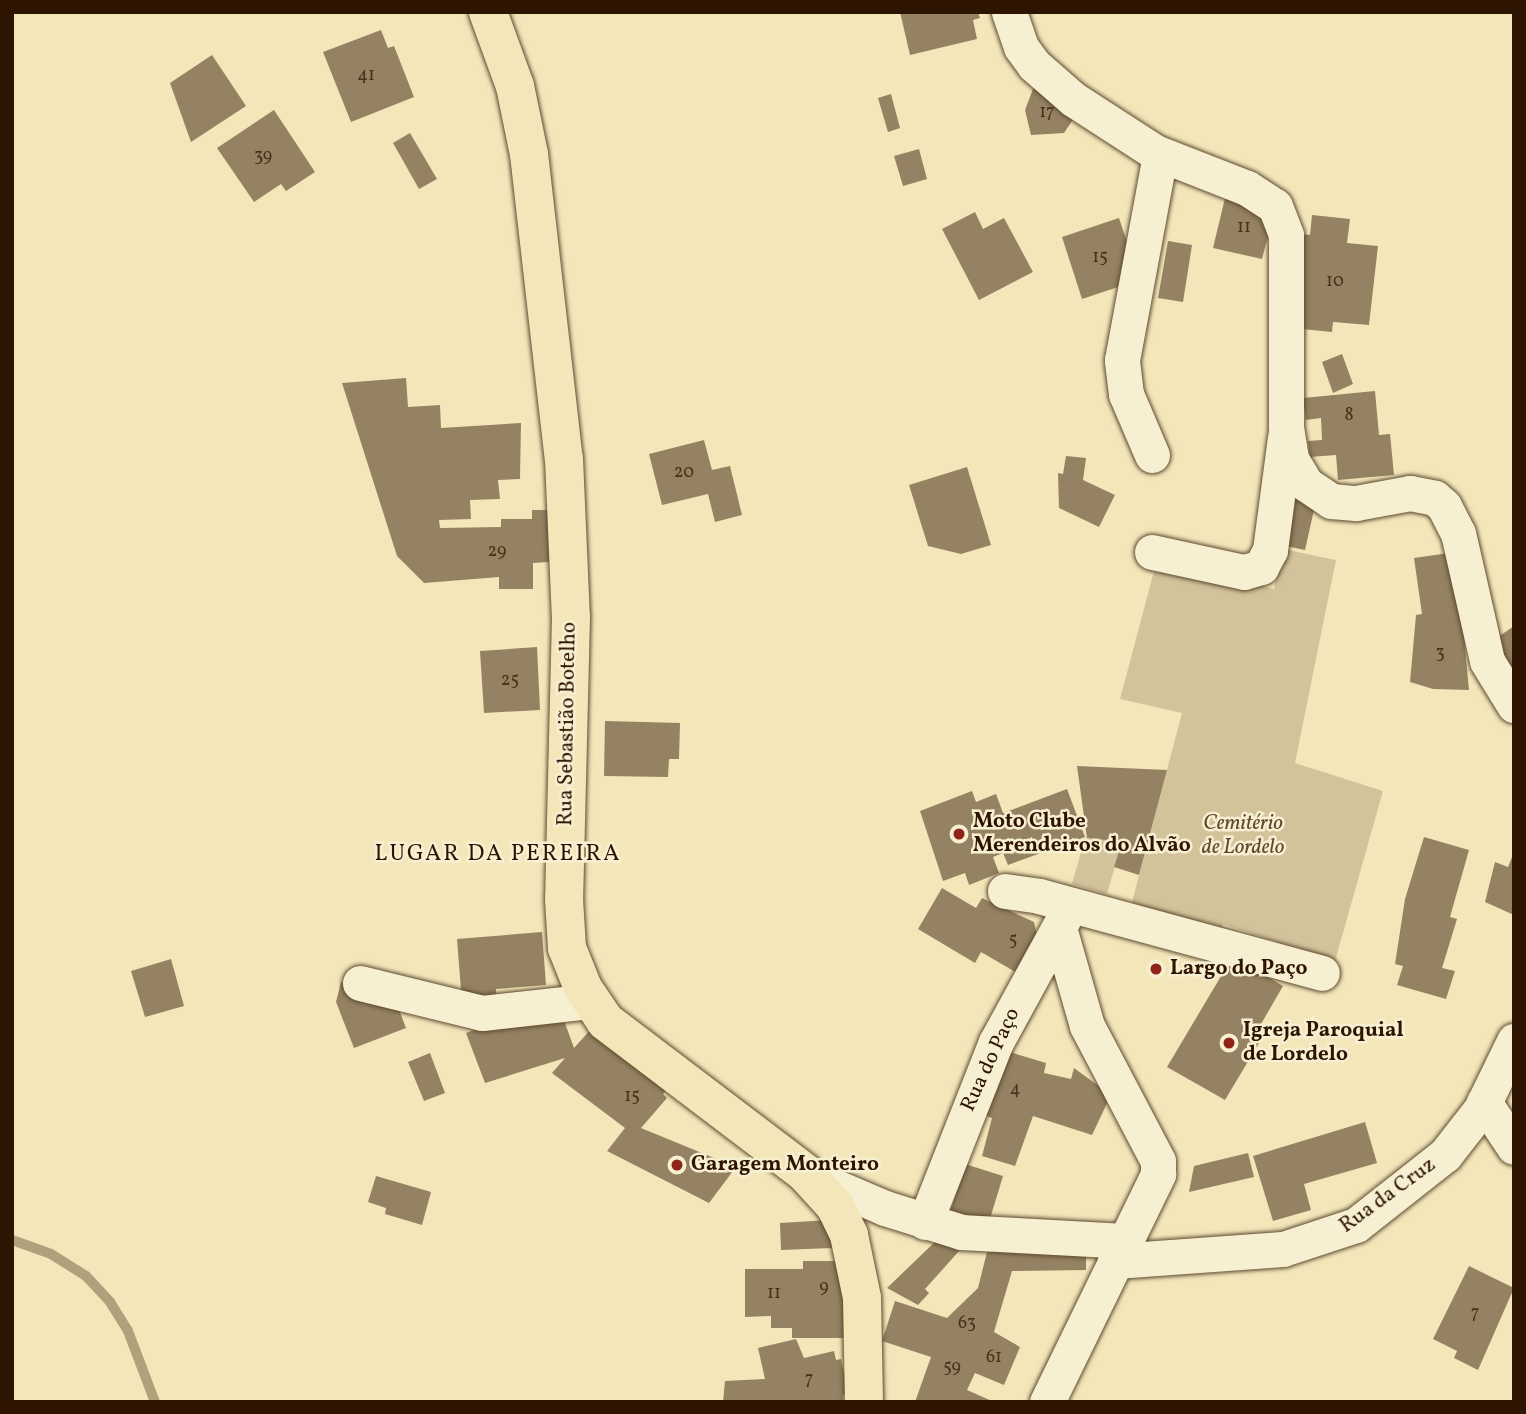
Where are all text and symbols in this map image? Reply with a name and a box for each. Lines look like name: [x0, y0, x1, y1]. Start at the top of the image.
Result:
house number: 41: [357, 65, 375, 87]
house number: 17: [1039, 102, 1055, 124]
house number: 39: [254, 146, 272, 168]
house number: 11: [1237, 217, 1251, 239]
house number: 15: [1092, 247, 1108, 269]
house number: 10: [1326, 271, 1344, 293]
house number: 8: [1344, 405, 1354, 427]
house number: 20: [674, 462, 694, 484]
house number: 29: [488, 541, 506, 563]
street label: Rua Sebastião Botelho: [554, 622, 582, 826]
house number: 3: [1435, 643, 1445, 665]
house number: 25: [501, 670, 519, 692]
place label: Moto Clube Merendeiros do Alvão: [973, 809, 1191, 859]
park label: Cemitério de Lordelo: [1202, 811, 1284, 861]
marker: Moto Clube Merendeiros do Alvão: [951, 826, 967, 842]
district label: LUGAR DA PEREIRA: [377, 840, 619, 868]
house number: 5: [1009, 930, 1017, 952]
place label: Largo do Paço: [1170, 956, 1308, 982]
marker: Largo do Paço: [1148, 961, 1164, 977]
street label: Rua do Paço: [956, 1004, 1026, 1116]
place label: Igreja Paroquial de Lordelo: [1243, 1018, 1404, 1068]
marker: Igreja Paroquial de Lordelo: [1221, 1035, 1237, 1051]
house number: 4: [1010, 1079, 1020, 1101]
house number: 15: [624, 1086, 640, 1108]
place label: Garagem Monteiro: [691, 1152, 879, 1178]
street label: Rua da Cruz: [1335, 1153, 1441, 1239]
marker: Garagem Monteiro: [669, 1157, 685, 1173]
house number: 9: [819, 1277, 829, 1299]
house number: 11: [767, 1283, 781, 1305]
house number: 7: [1471, 1303, 1479, 1325]
house number: 63: [958, 1313, 976, 1335]
house number: 61: [986, 1347, 1002, 1369]
house number: 59: [943, 1357, 961, 1379]
house number: 7: [805, 1369, 813, 1391]

